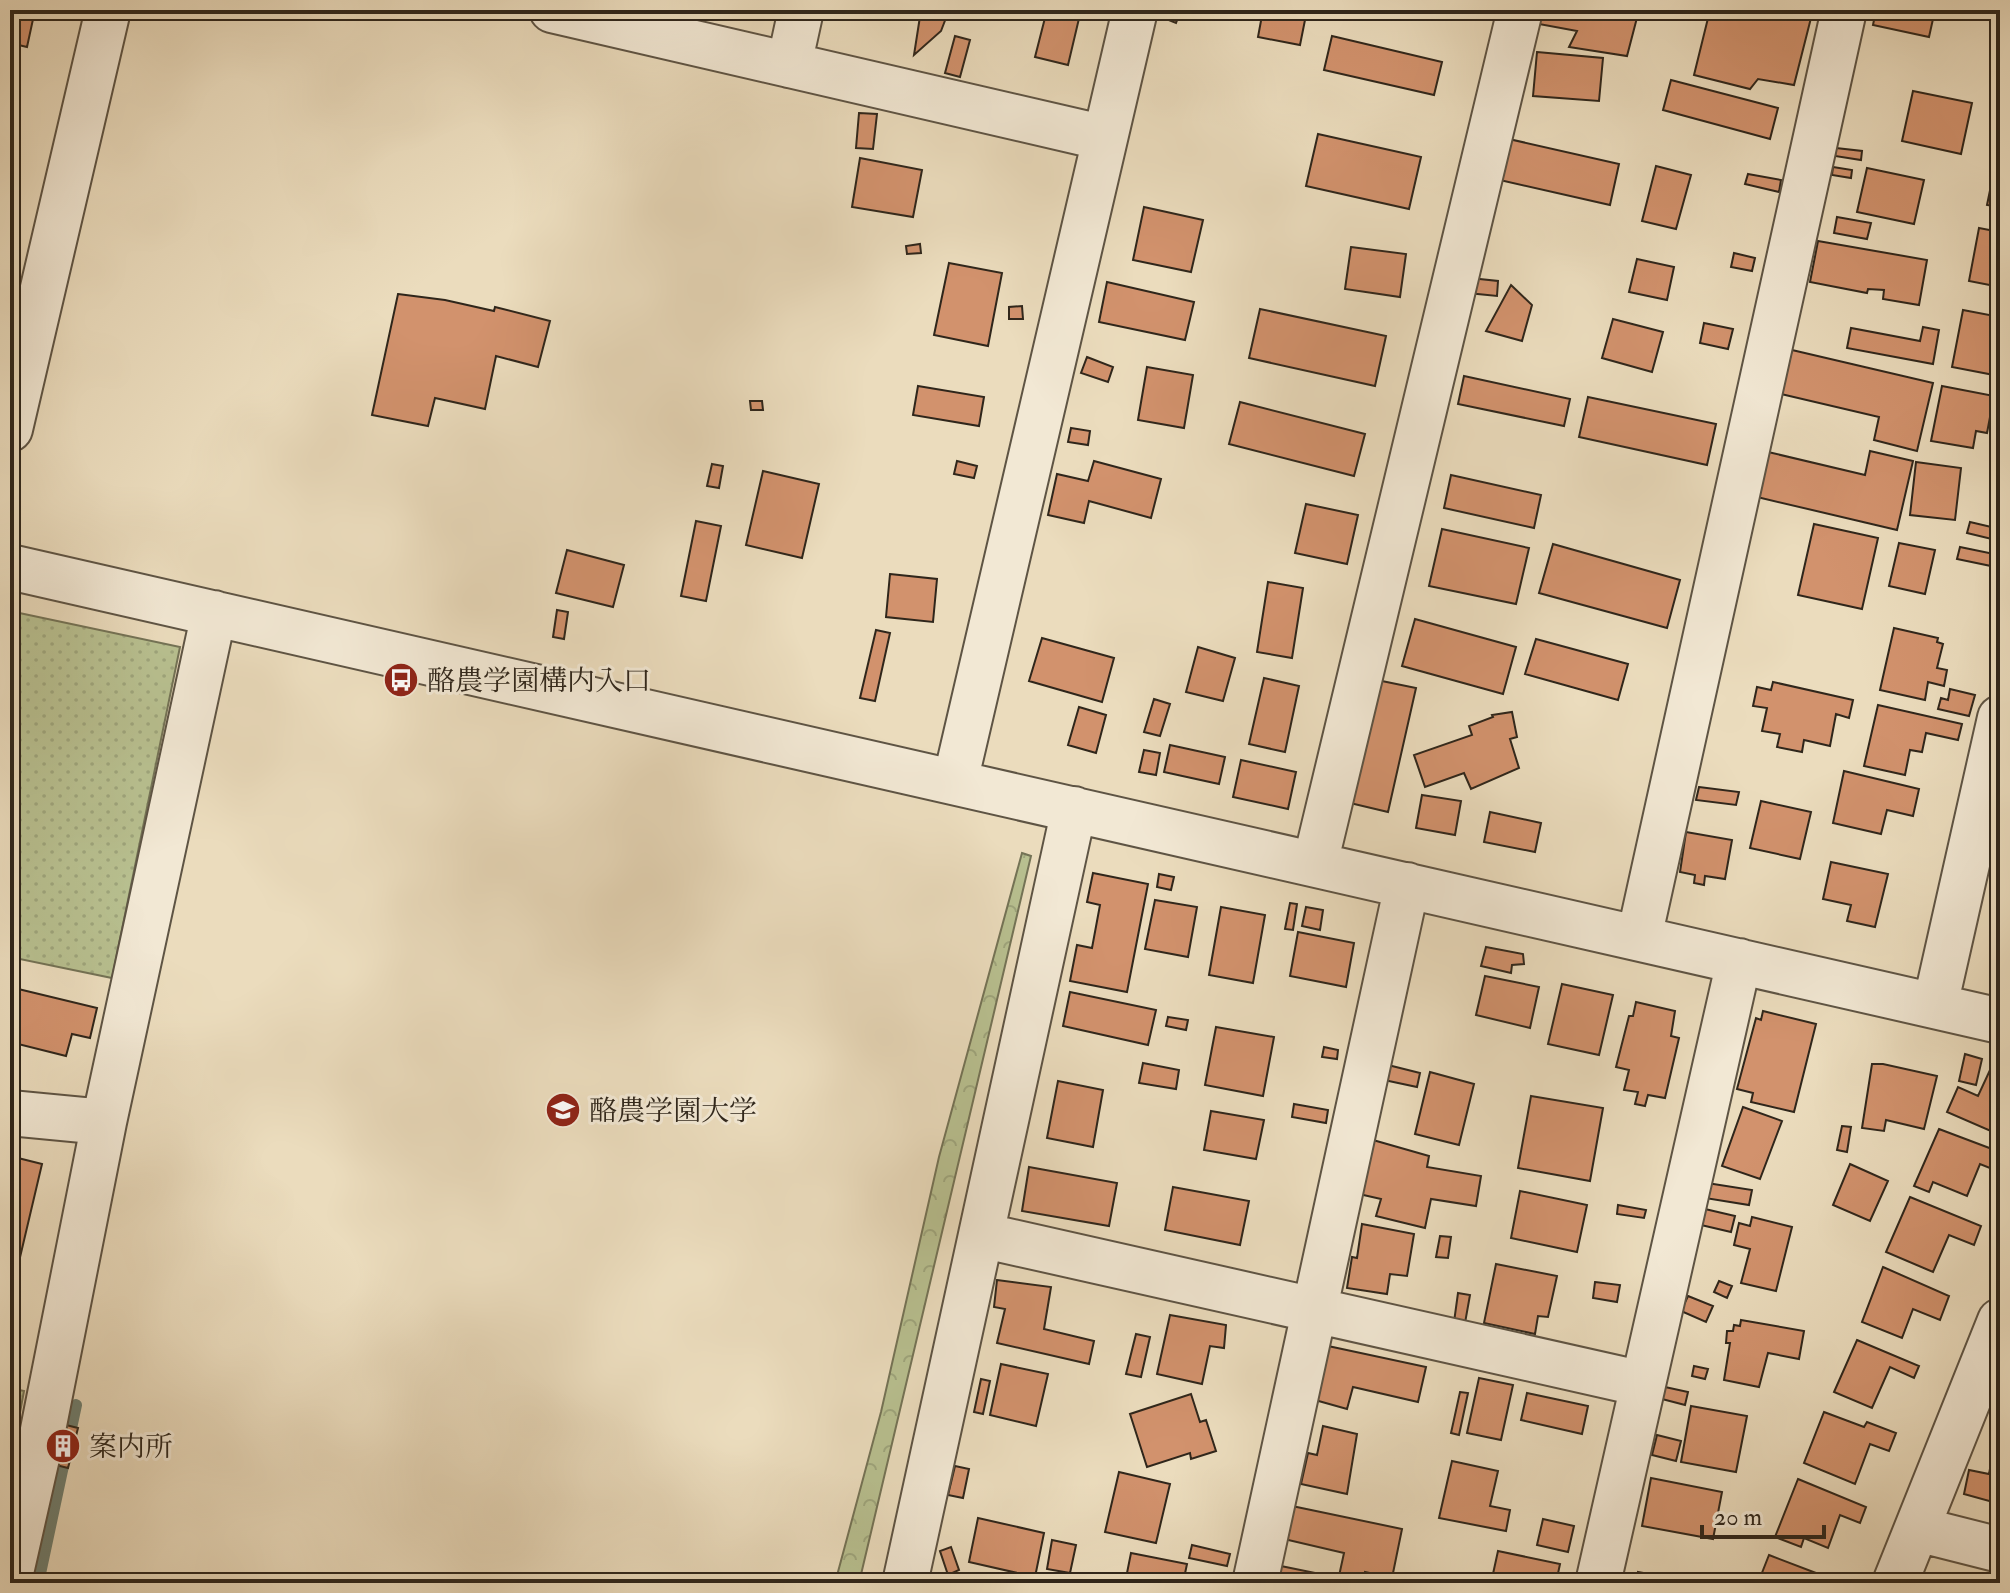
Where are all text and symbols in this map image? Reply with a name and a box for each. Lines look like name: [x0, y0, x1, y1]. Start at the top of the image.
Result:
bus stop icon: 酪農学園構内入口: [382, 661, 420, 699]
place label: 酪農学園構内入口: [427, 664, 651, 699]
school or university icon: 酪農学園大学: [544, 1091, 582, 1129]
place label: 酪農学園大学: [589, 1094, 757, 1129]
building icon: 案内所: [44, 1427, 82, 1465]
place label: 案内所: [89, 1430, 173, 1465]
scale bar: [1702, 1489, 1824, 1539]
text: 20 m: [1714, 1502, 1763, 1533]

